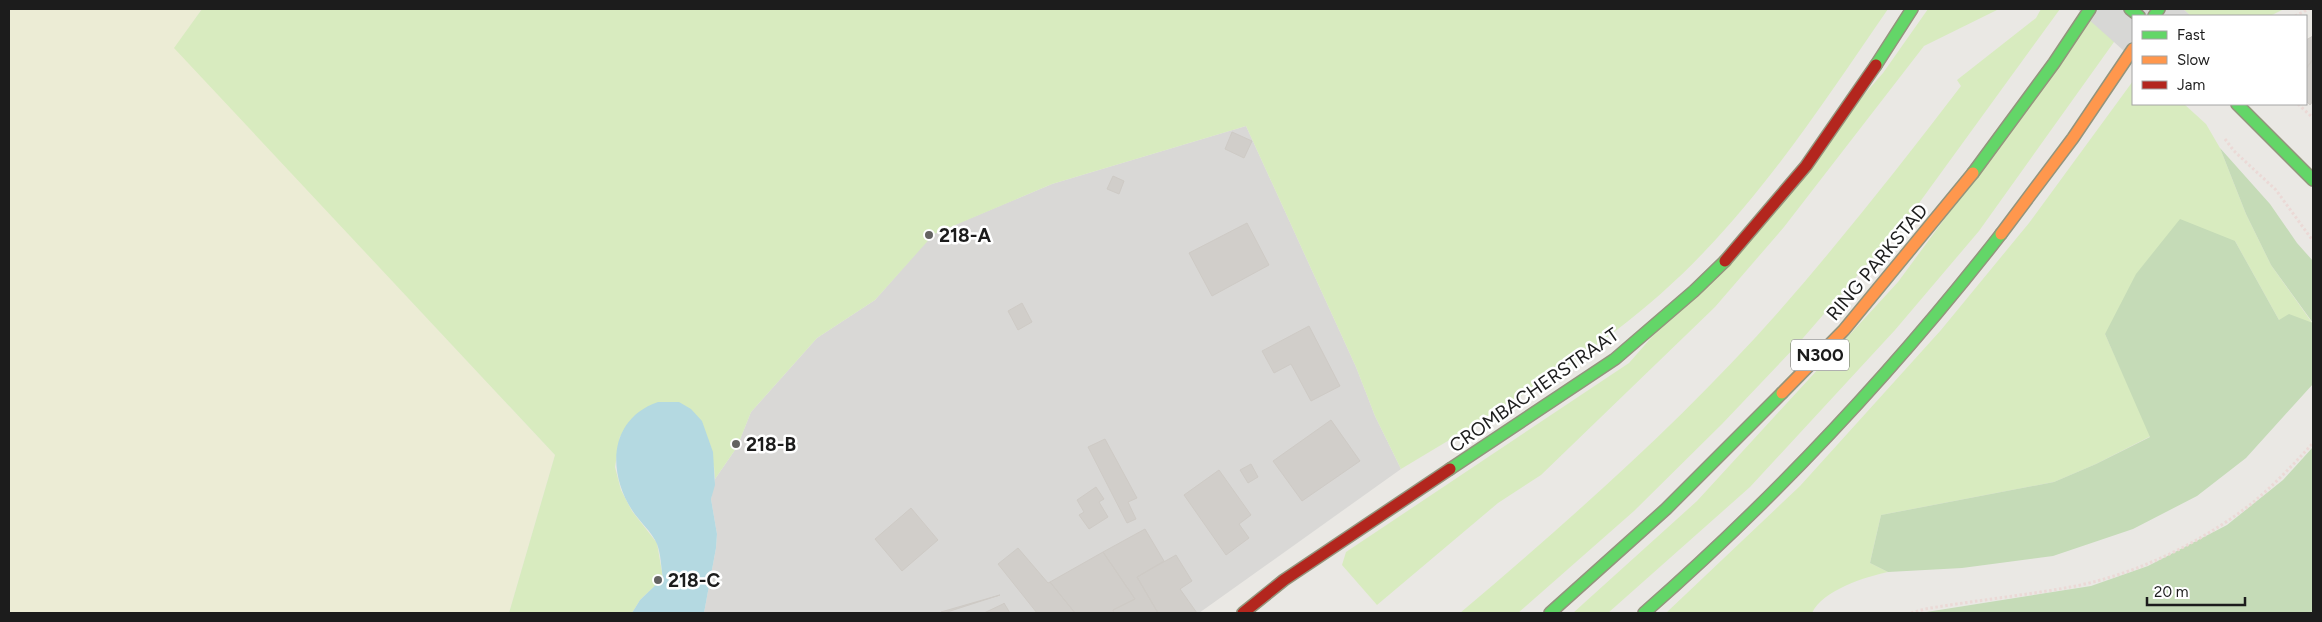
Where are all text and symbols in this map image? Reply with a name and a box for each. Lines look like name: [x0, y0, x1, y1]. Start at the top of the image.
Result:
legend: [2132, 15, 2307, 105]
text: Fast: [2177, 26, 2206, 44]
text: Slow: [2177, 51, 2210, 69]
text: Jam: [2177, 76, 2205, 94]
street label: RING PARKSTAD: [1822, 199, 1932, 325]
place label: 218-A: [939, 224, 991, 247]
marker: 218-A: [923, 229, 935, 241]
street label: CROMBACHERSTRAAT: [1445, 322, 1624, 457]
road number: N300: [1791, 340, 1849, 370]
place label: 218-B: [746, 433, 796, 456]
marker: 218-B: [730, 438, 742, 450]
place label: 218-C: [668, 569, 720, 592]
marker: 218-C: [652, 574, 664, 586]
scale bar: [2147, 574, 2244, 606]
text: 20 m: [2154, 583, 2188, 601]

